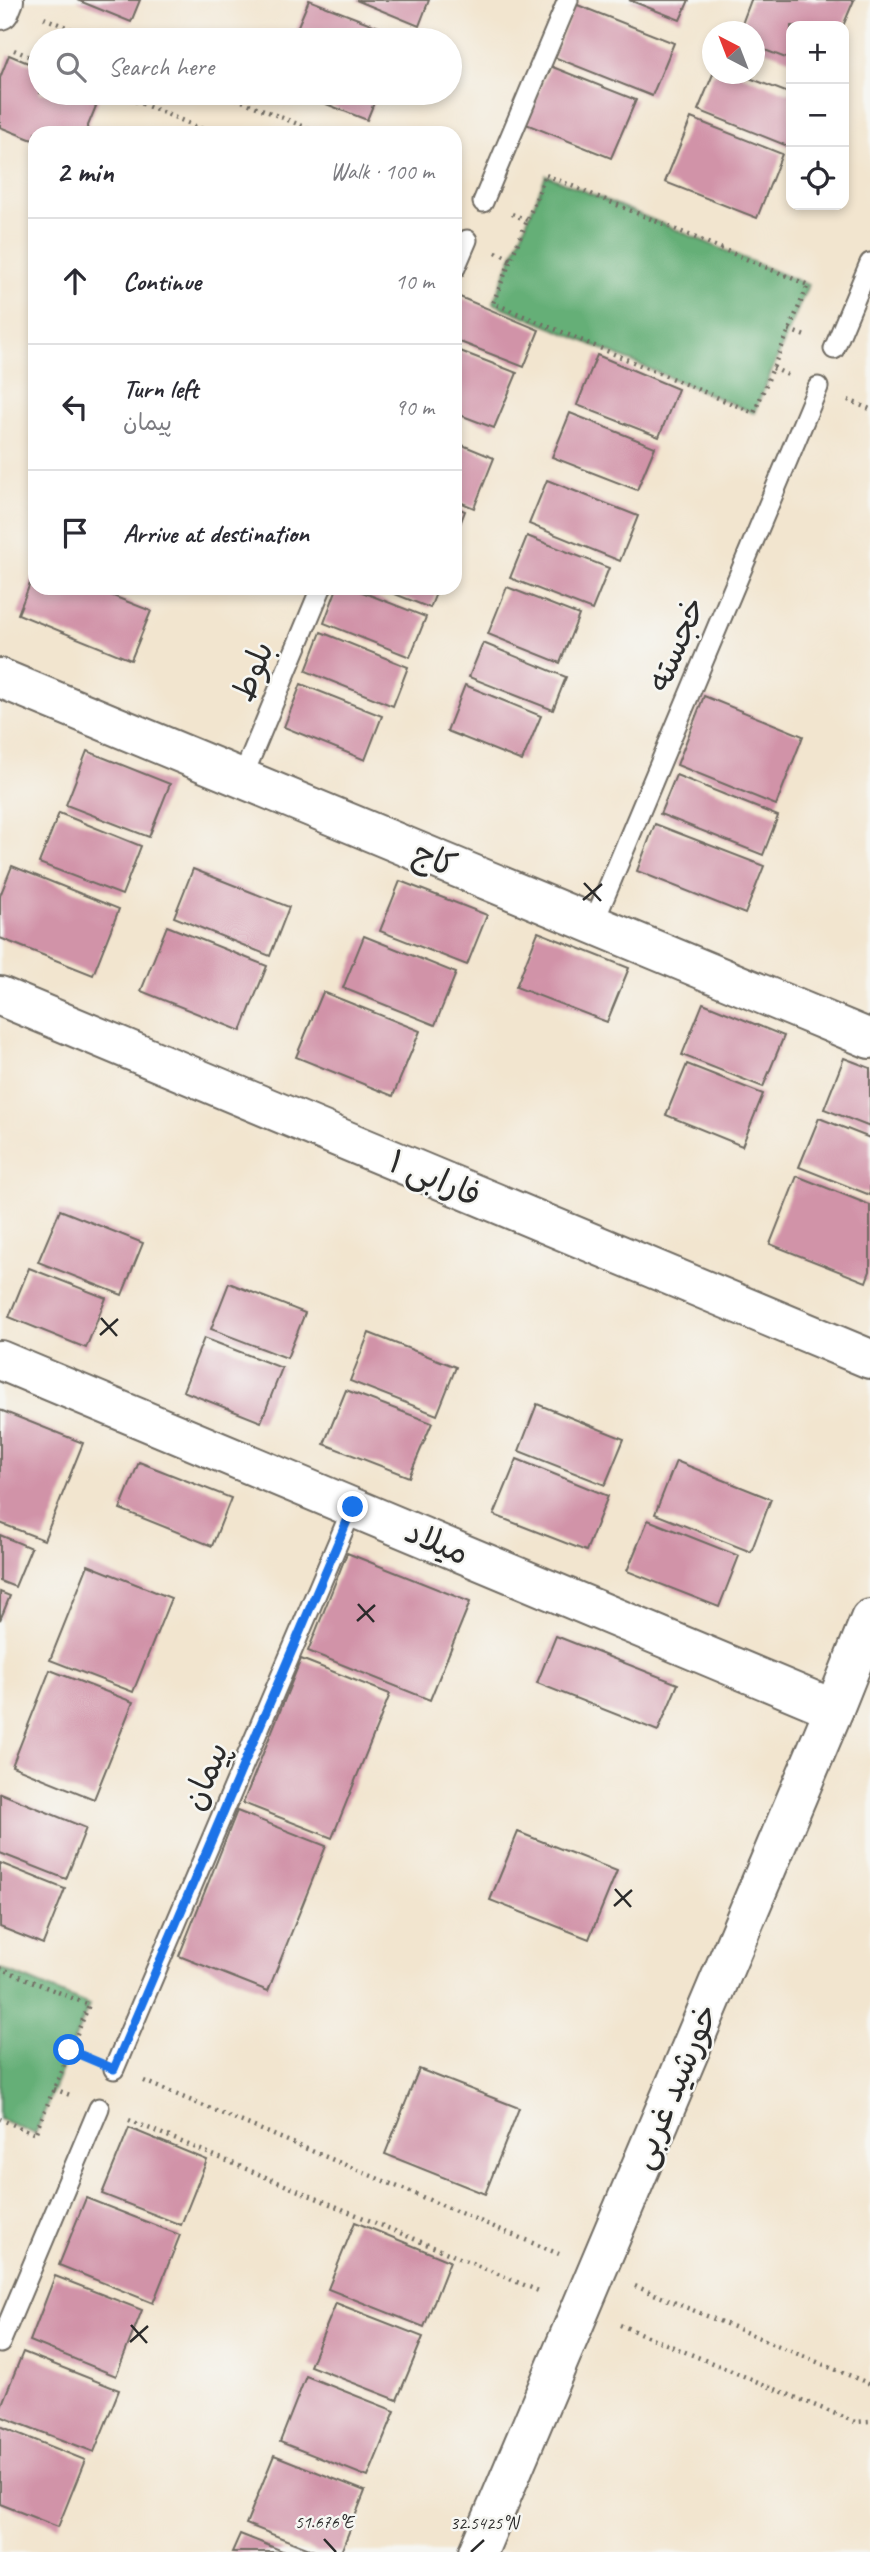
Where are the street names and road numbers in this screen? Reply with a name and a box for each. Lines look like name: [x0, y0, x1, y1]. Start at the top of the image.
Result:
street label: خجسته: [637, 590, 715, 698]
street label: بلوط: [221, 635, 283, 707]
street label: کاج: [406, 831, 463, 888]
street label: فارابی ۱: [383, 1140, 487, 1216]
street label: میلاد: [399, 1510, 475, 1574]
street label: پیمان: [172, 1735, 238, 1817]
street label: خورشید غربی: [620, 1997, 728, 2175]

